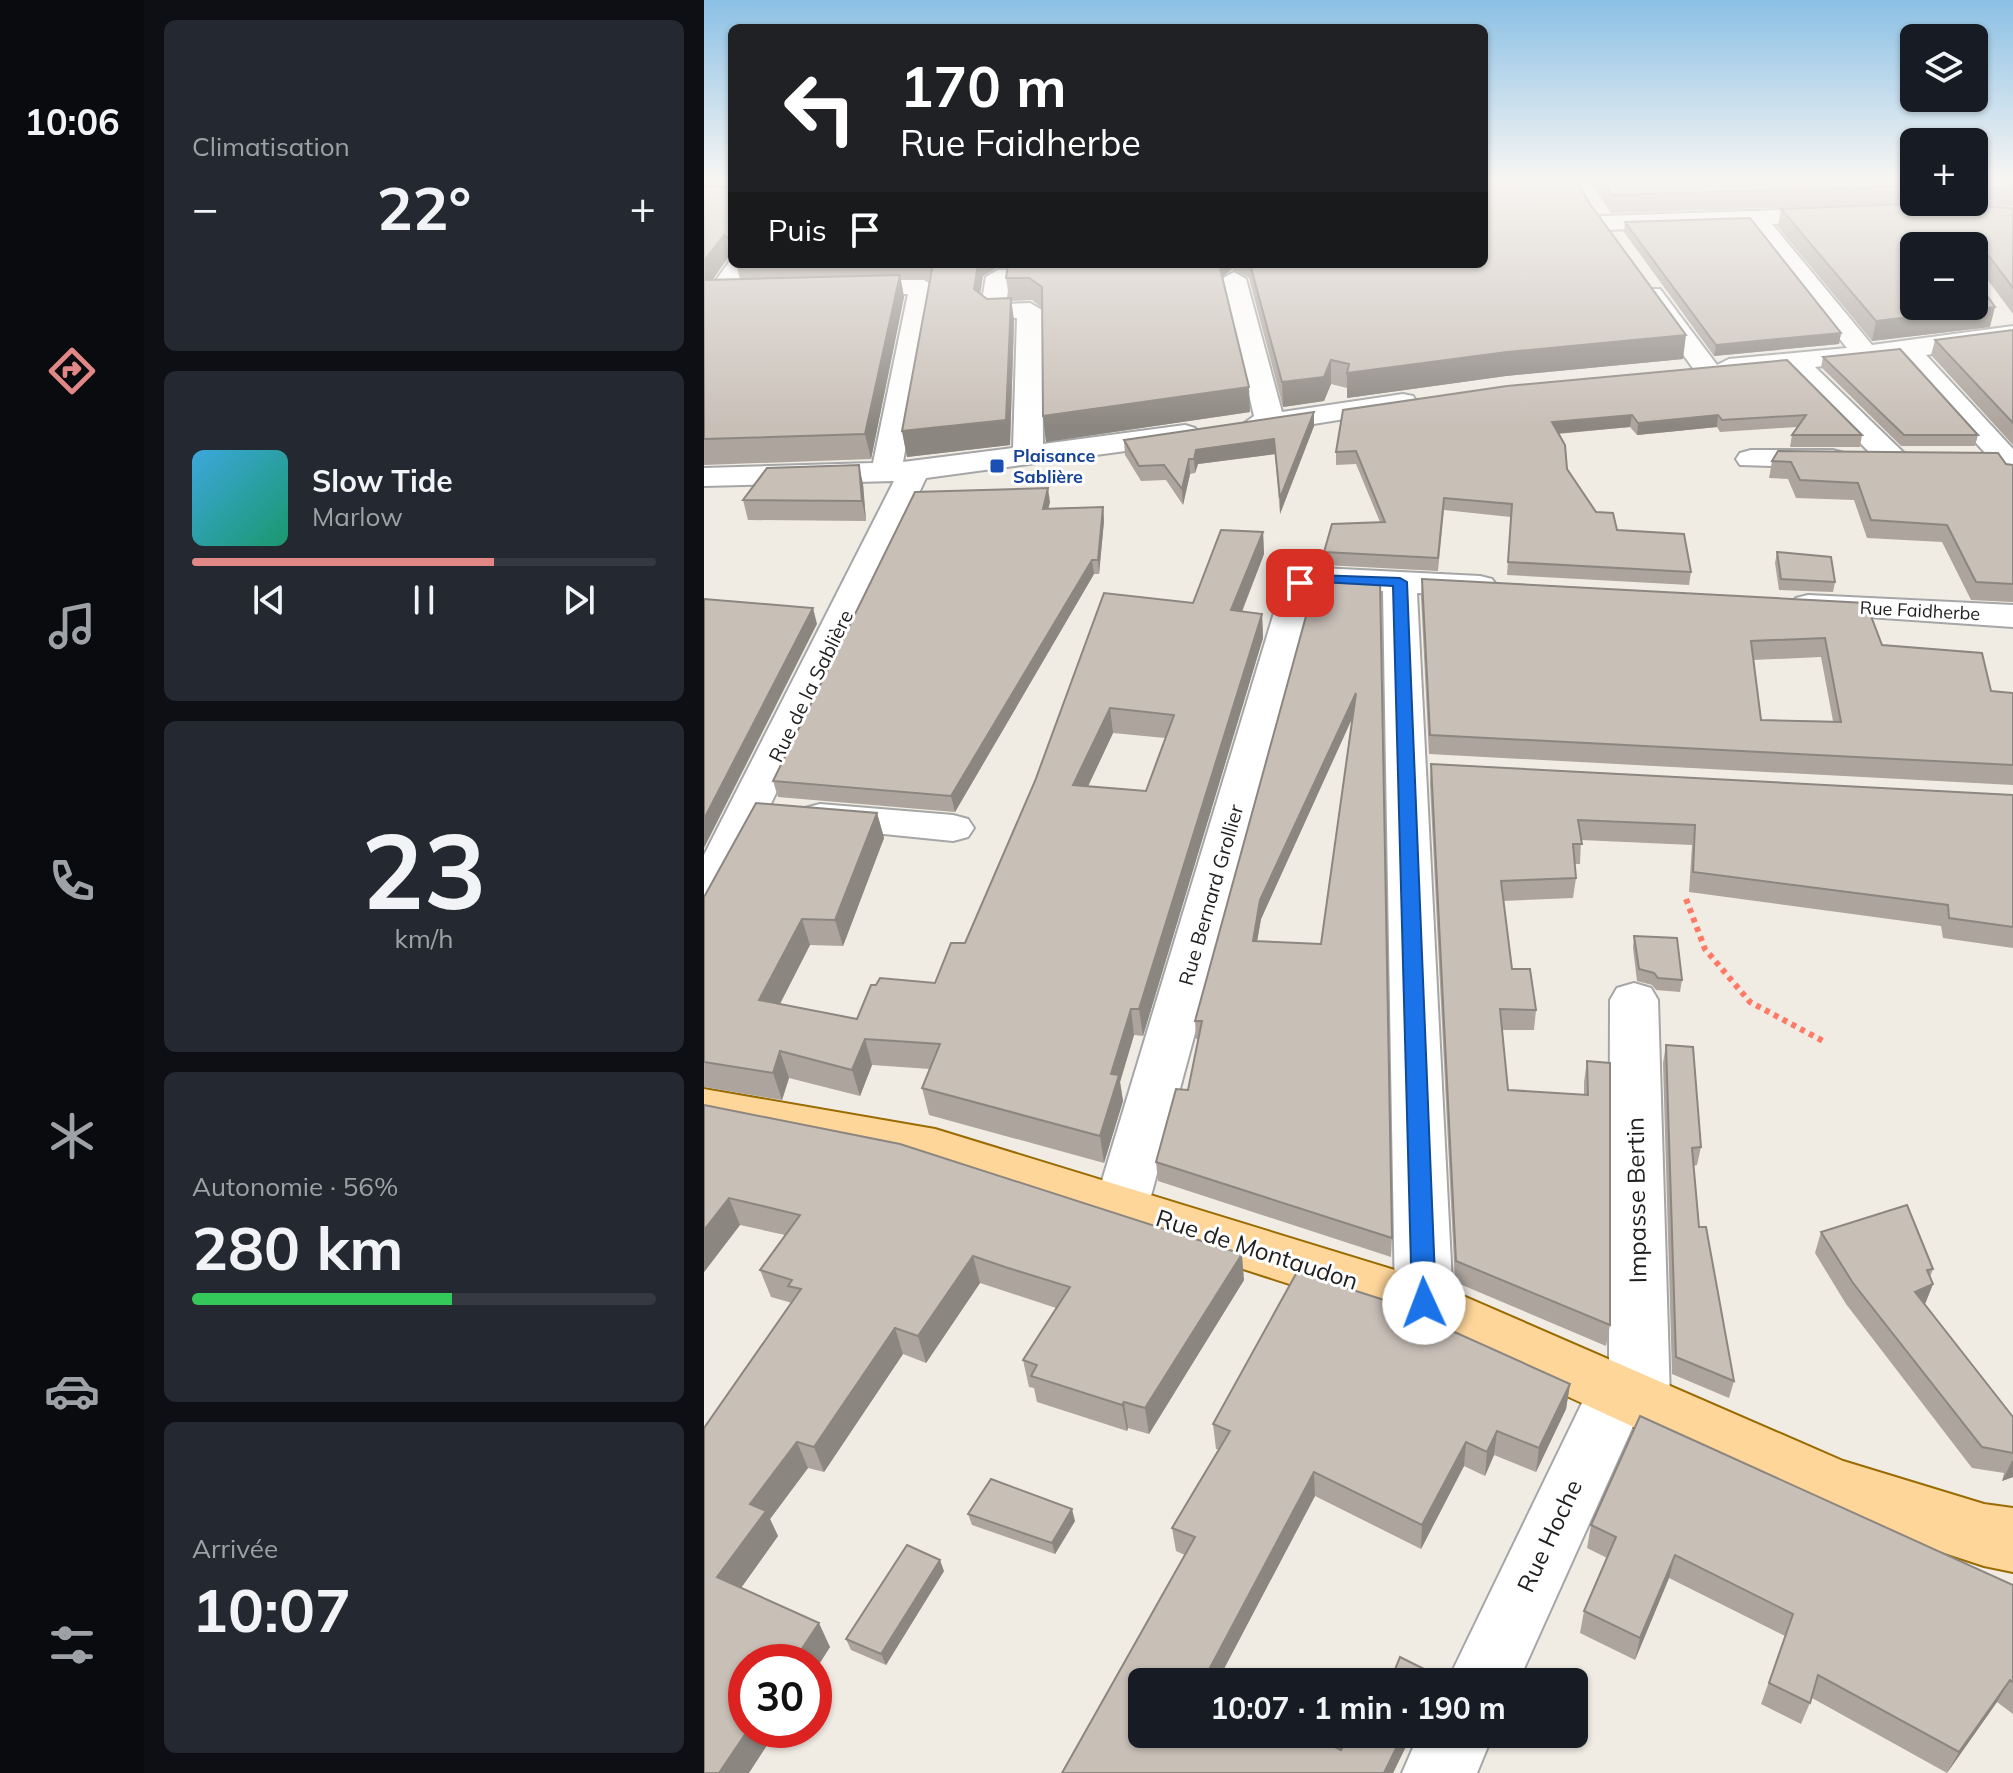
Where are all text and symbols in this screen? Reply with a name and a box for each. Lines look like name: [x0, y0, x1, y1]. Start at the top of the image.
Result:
map controls: [1900, 24, 1988, 320]
button: layers: [1900, 24, 1988, 112]
text: 170 m: [900, 51, 1067, 121]
icon: left: [768, 56, 872, 160]
text: 10:06: [24, 99, 120, 144]
text: Rue Faidherbe: [900, 120, 1141, 165]
button: +: [1900, 128, 1988, 216]
text: Climatisation: [192, 130, 350, 163]
text: 22°: [377, 170, 471, 245]
text: −: [192, 180, 218, 235]
text: +: [630, 180, 656, 235]
icon: arrive: [843, 208, 887, 252]
text: Puis: [768, 211, 827, 249]
button: −: [1900, 232, 1988, 320]
icon: directions: [44, 343, 100, 399]
place label: Plaisance Sablière: [1013, 444, 1095, 488]
marker: Plaisance Sablière: [988, 457, 1006, 475]
text: Slow Tide: [312, 462, 453, 500]
text: Marlow: [312, 500, 403, 533]
pin: [1266, 549, 1334, 617]
icon: arrive: [1278, 561, 1322, 605]
icon: previous: [247, 578, 291, 622]
icon: pause: [402, 578, 446, 622]
icon: next: [557, 578, 601, 622]
street label: Rue Faidherbe: [1859, 596, 1981, 625]
icon: music: [44, 598, 100, 654]
street label: Rue de la Sablière: [763, 606, 858, 766]
street label: Rue Bernard Grollier: [1173, 801, 1248, 988]
text: 23: [362, 804, 486, 935]
icon: phone: [44, 853, 100, 909]
text: km/h: [395, 922, 453, 955]
icon: climate: [44, 1108, 100, 1164]
street label: Impasse Bertin: [1620, 1117, 1652, 1283]
text: Autonomie · 56%: [192, 1170, 398, 1203]
street label: Rue de Montaudon: [1152, 1202, 1362, 1296]
text: 280 km: [192, 1210, 404, 1285]
position arrow: [1382, 1261, 1466, 1345]
icon: car: [44, 1363, 100, 1419]
street label: Rue Hoche: [1510, 1474, 1588, 1597]
text: Arrivée: [192, 1532, 278, 1565]
text: 10:07: [192, 1572, 351, 1647]
icon: filters: [44, 1617, 100, 1673]
speed limit sign: 30: [728, 1644, 832, 1748]
text: 10:07 · 1 min · 190 m: [1210, 1689, 1506, 1727]

